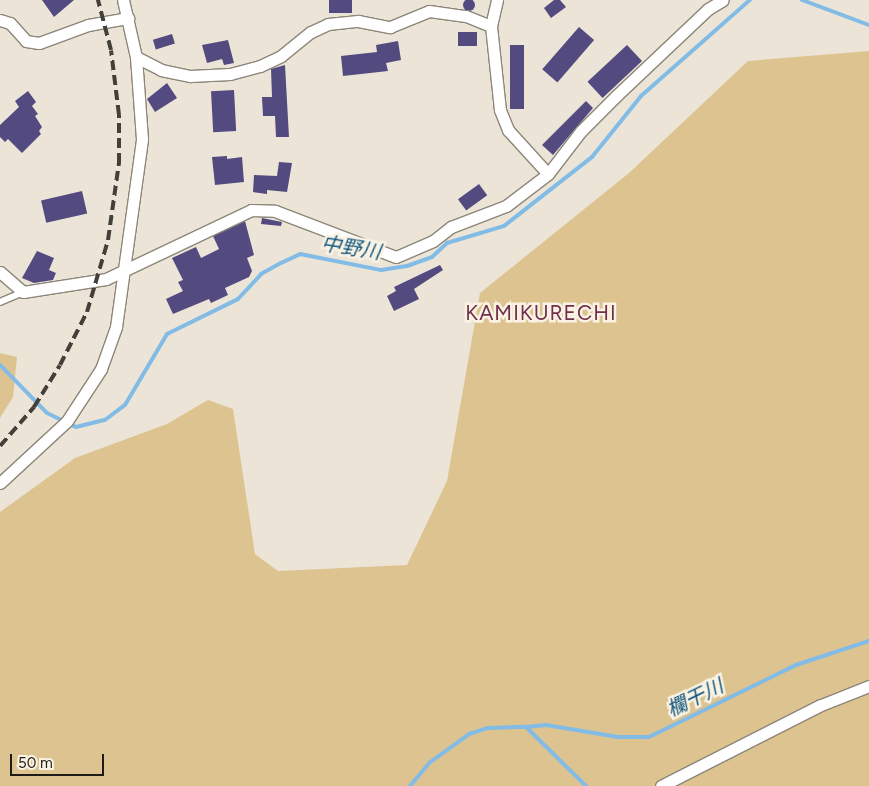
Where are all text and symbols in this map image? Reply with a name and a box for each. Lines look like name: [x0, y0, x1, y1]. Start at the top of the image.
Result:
water label: 中野川: [319, 231, 383, 265]
district label: KAMIKURECHI: [464, 300, 618, 326]
water label: 欄干川: [663, 674, 727, 722]
scale bar: [12, 744, 106, 776]
text: 50 m: [18, 754, 53, 772]

